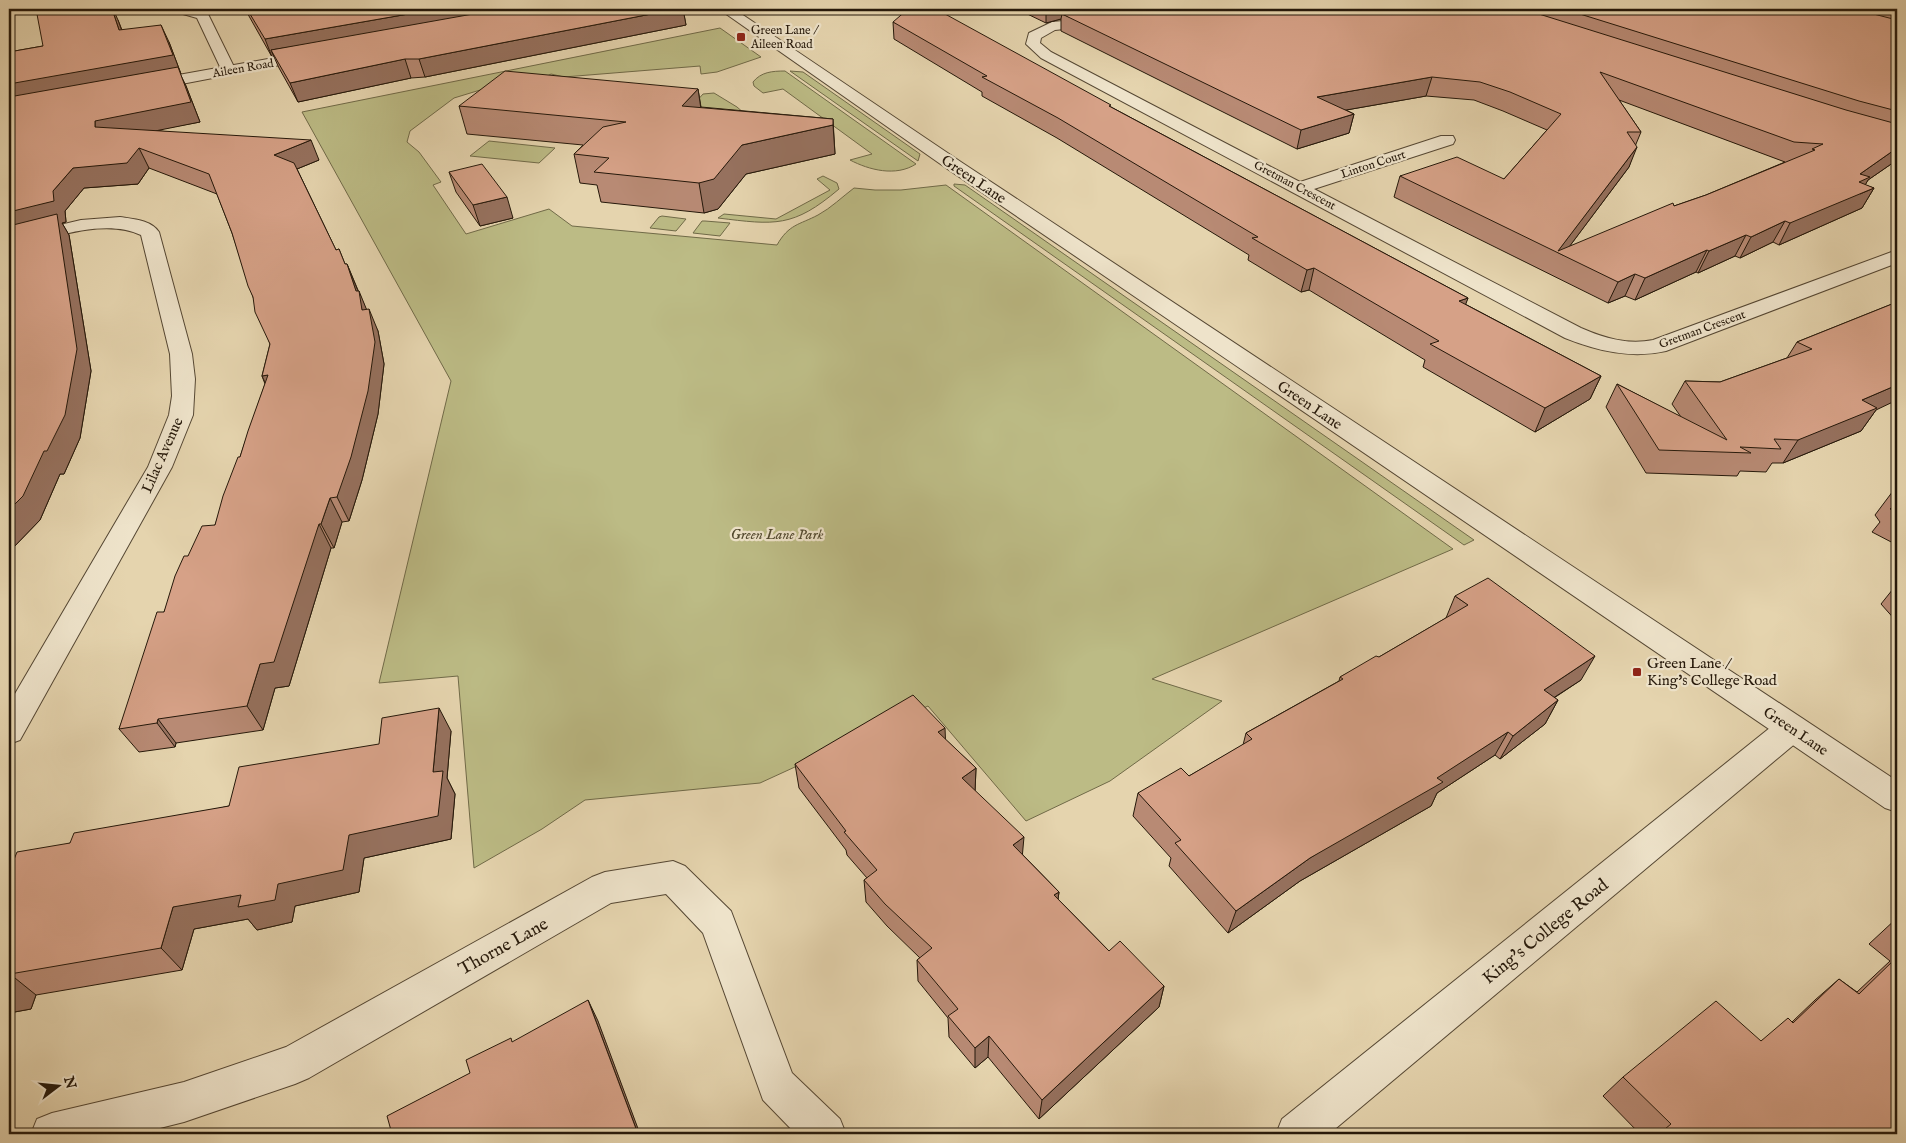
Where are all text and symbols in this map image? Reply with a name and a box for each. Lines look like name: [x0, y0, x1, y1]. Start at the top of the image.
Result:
place label: Green Lane / Aileen Road: [750, 23, 819, 52]
marker: Green Lane / Aileen Road: [735, 31, 747, 43]
street label: Aileen Road: [210, 56, 275, 81]
street label: Linton Court: [1339, 147, 1408, 182]
street label: Green Lane: [938, 151, 1010, 208]
street label: Gretman Crescent: [1251, 157, 1338, 213]
street label: Gretman Crescent: [1657, 307, 1747, 352]
street label: Green Lane: [1274, 377, 1346, 434]
street label: Lilac Avenue: [137, 414, 188, 496]
park label: Green Lane Park: [730, 525, 824, 544]
place label: Green Lane / King's College Road: [1647, 654, 1778, 690]
marker: Green Lane / King's College Road: [1631, 666, 1643, 678]
street label: Green Lane: [1760, 703, 1832, 760]
street label: King's College Road: [1478, 874, 1614, 990]
street label: Thorne Lane: [455, 913, 553, 981]
north arrow: [32, 1060, 82, 1110]
text: N: [59, 1073, 80, 1091]

